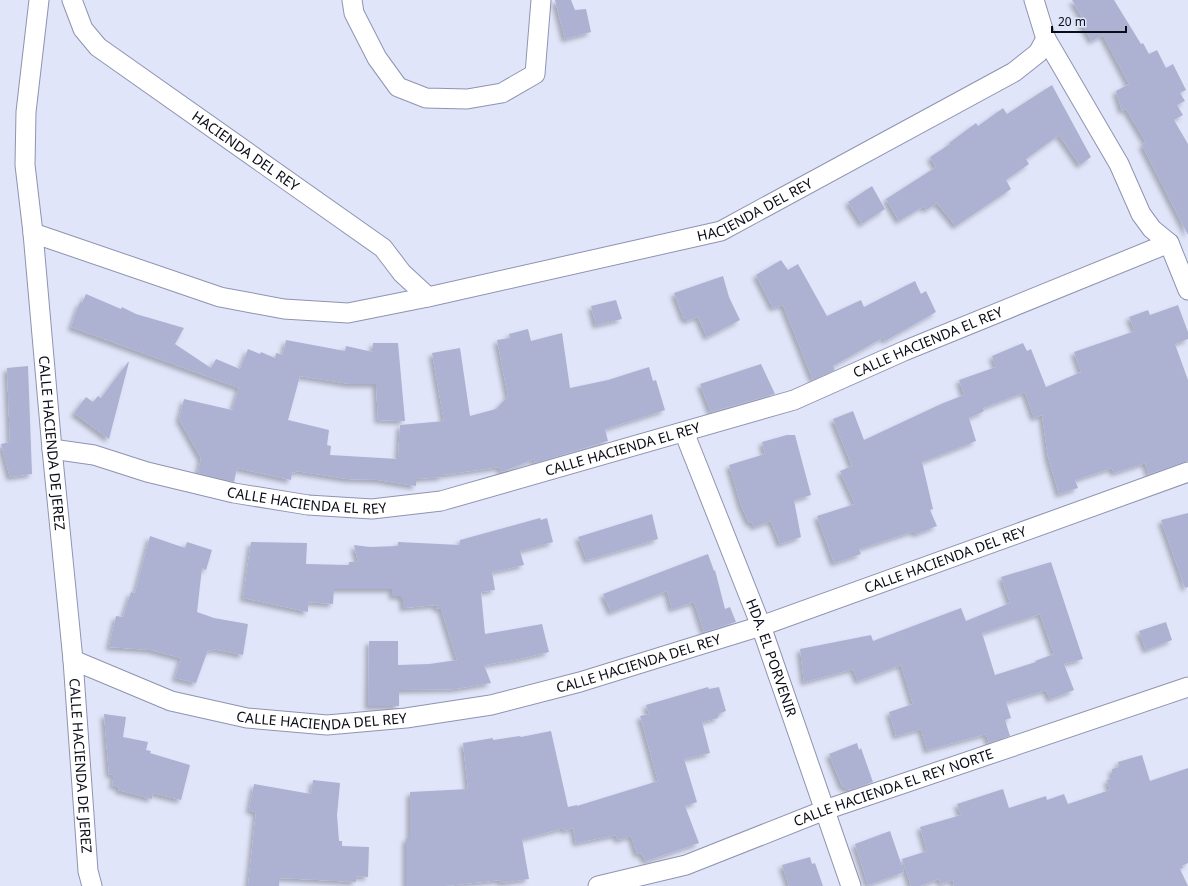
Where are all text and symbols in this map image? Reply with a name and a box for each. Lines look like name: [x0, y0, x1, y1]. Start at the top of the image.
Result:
scale bar: [1052, 8, 1126, 34]
text: 20 m: [1058, 13, 1086, 30]
street label: HACIENDA DEL REY: [188, 106, 303, 195]
street label: HACIENDA DEL REY: [695, 173, 816, 245]
street label: CALLE HACIENDA EL REY: [850, 302, 1005, 382]
street label: CALLE HACIENDA DE JEREZ: [35, 355, 70, 531]
street label: CALLE HACIENDA EL REY: [543, 417, 702, 480]
street label: CALLE HACIENDA EL REY: [225, 482, 388, 518]
street label: CALLE HACIENDA DEL REY: [861, 521, 1029, 597]
street label: HDA. EL PORVENIR: [742, 596, 802, 719]
street label: CALLE HACIENDA DEL REY: [554, 629, 723, 697]
street label: CALLE HACIENDA DE JEREZ: [65, 677, 97, 854]
street label: CALLE HACIENDA DEL REY: [235, 706, 408, 734]
street label: CALLE HACIENDA EL REY NORTE: [791, 744, 996, 831]

